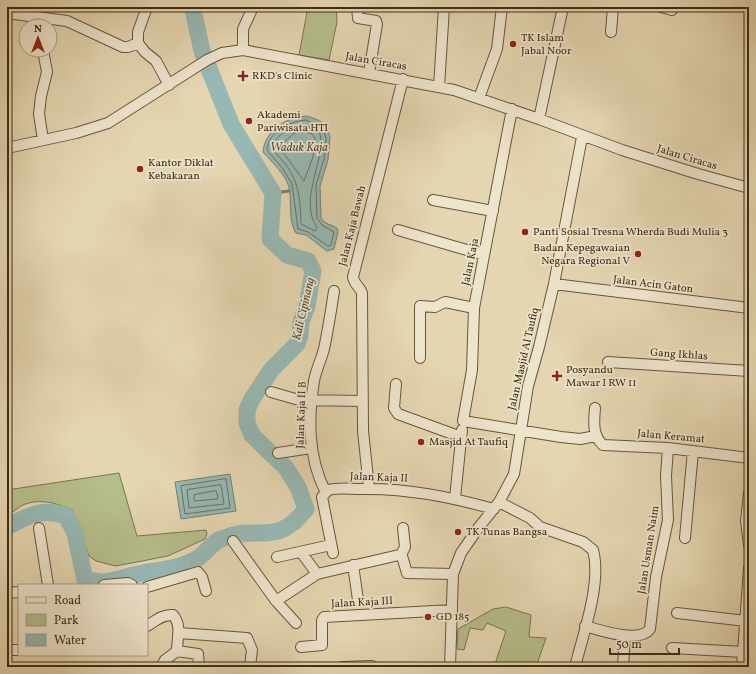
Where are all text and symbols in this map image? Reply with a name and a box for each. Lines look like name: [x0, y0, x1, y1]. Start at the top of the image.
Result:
north arrow: [18, 18, 58, 58]
text: N: [34, 22, 42, 37]
place label: TK Islam Jabal Noor: [521, 31, 572, 59]
marker: TK Islam Jabal Noor: [508, 39, 518, 49]
street label: Jalan Ciracas: [344, 49, 408, 75]
place label: RKD's Clinic: [252, 69, 313, 84]
marker: RKD's Clinic: [237, 70, 249, 82]
place label: Akademi Pariwisata HTI: [257, 108, 328, 136]
marker: Akademi Pariwisata HTI: [244, 116, 254, 126]
water label: Waduk Kaja: [270, 140, 328, 156]
street label: Jalan Ciracas: [655, 142, 719, 174]
place label: Kantor Diklat Kebakaran: [148, 156, 214, 184]
marker: Kantor Diklat Kebakaran: [135, 164, 145, 174]
street label: Jalan Kaja Bawah: [336, 184, 370, 268]
place label: Panti Sosial Tresna Wherda Budi Mulia 3: [533, 225, 728, 240]
marker: Panti Sosial Tresna Wherda Budi Mulia 3: [520, 227, 530, 237]
street label: Jalan Kaja: [459, 236, 483, 287]
place label: Badan Kepegawaian Negara Regional V: [533, 241, 630, 269]
marker: Badan Kepegawaian Negara Regional V: [633, 249, 643, 259]
street label: Jalan Acin Gaton: [612, 273, 694, 297]
water label: Kali Cipinang: [289, 276, 319, 342]
street label: Jalan Masjid Al Taufiq: [505, 306, 543, 412]
street label: Gang Ikhlas: [650, 346, 709, 365]
place label: Posyandu Mawar I RW 11: [566, 363, 636, 391]
marker: Posyandu Mawar I RW 11: [551, 370, 563, 382]
street label: Jalan Kaja II B: [293, 381, 311, 449]
street label: Jalan Keramat: [637, 427, 706, 447]
place label: Masjid At Taufiq: [429, 435, 508, 450]
marker: Masjid At Taufiq: [416, 437, 426, 447]
street label: Jalan Kaja II: [350, 469, 408, 487]
street label: Jalan Usman Naim: [635, 504, 663, 595]
place label: TK Tunas Bangsa: [466, 525, 548, 540]
marker: TK Tunas Bangsa: [453, 527, 463, 537]
legend: [18, 584, 148, 656]
text: Road: [54, 593, 81, 609]
street label: Jalan Kaja III: [331, 594, 393, 612]
place label: GD 185: [436, 610, 469, 625]
marker: GD 185: [423, 612, 433, 622]
text: Park: [54, 613, 79, 629]
scale bar: [610, 630, 679, 656]
text: Water: [54, 633, 86, 649]
text: 50 m: [616, 637, 642, 653]

